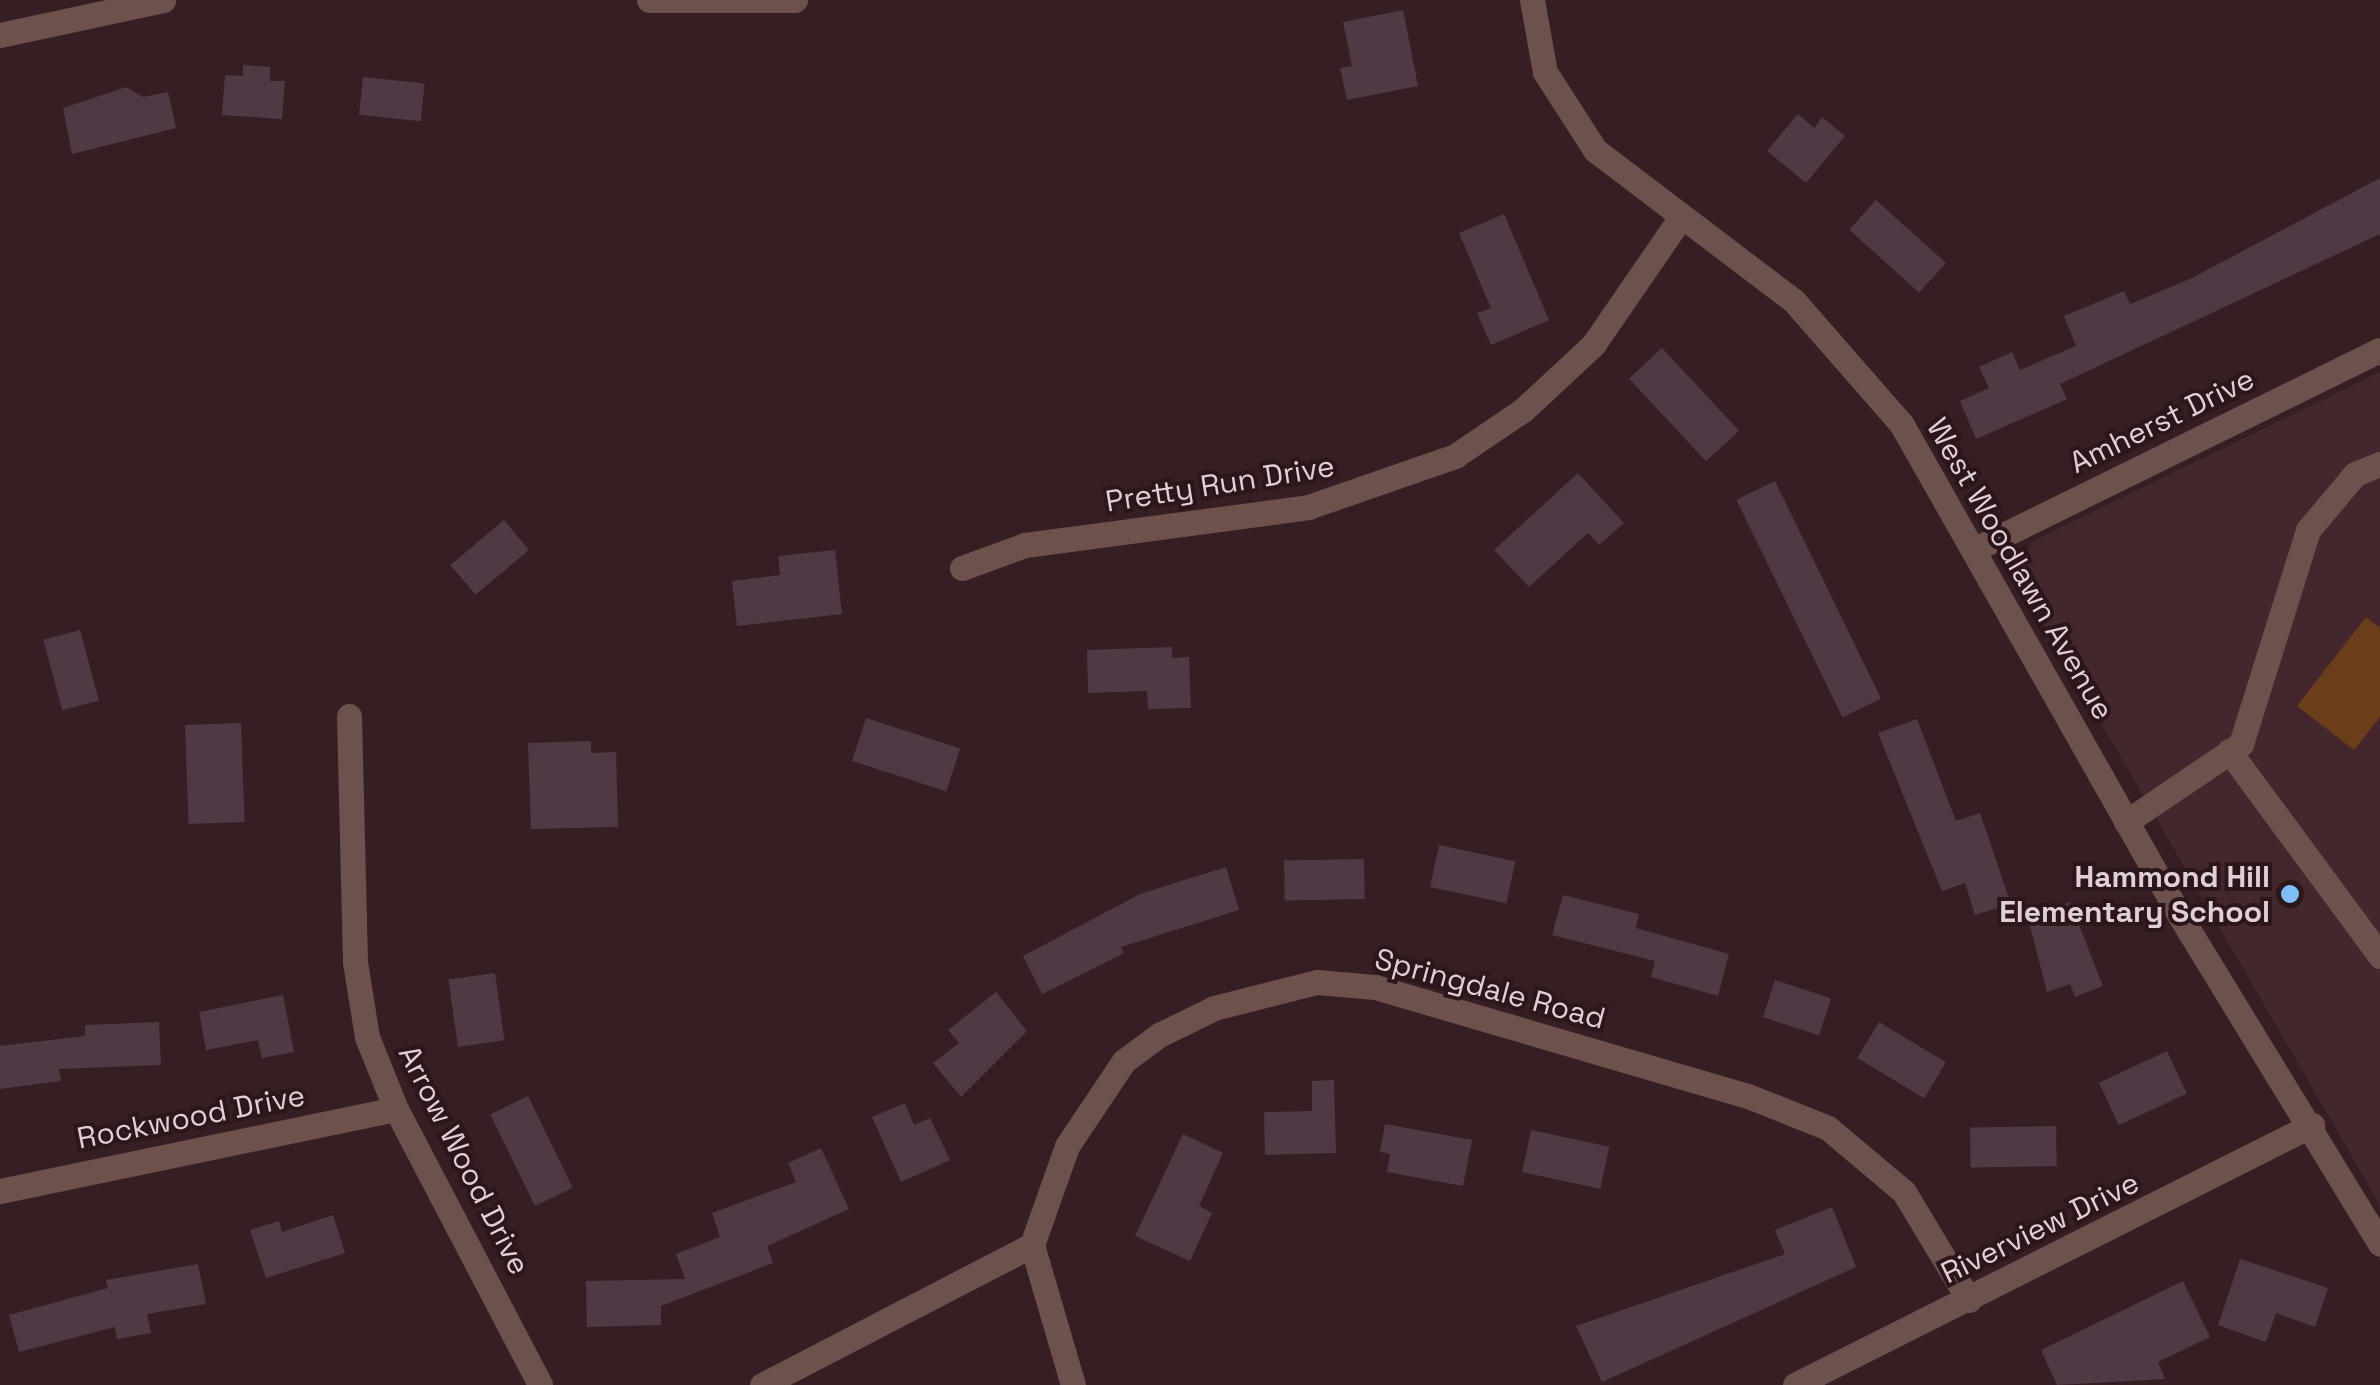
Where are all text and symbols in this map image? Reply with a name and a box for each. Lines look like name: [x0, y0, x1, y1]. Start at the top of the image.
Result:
street label: Amherst Drive: [2064, 361, 2260, 481]
street label: West Woodlawn Avenue: [1919, 411, 2121, 727]
street label: Pretty Run Drive: [1103, 448, 1337, 520]
place label: Hammond Hill Elementary School: [1999, 859, 2270, 930]
marker: Hammond Hill Elementary School: [2279, 883, 2301, 905]
street label: Springdale Road: [1371, 941, 1609, 1037]
street label: Arrow Wood Drive: [391, 1039, 537, 1281]
street label: Rockwood Drive: [74, 1077, 308, 1157]
street label: Riverview Drive: [1935, 1165, 2145, 1291]

